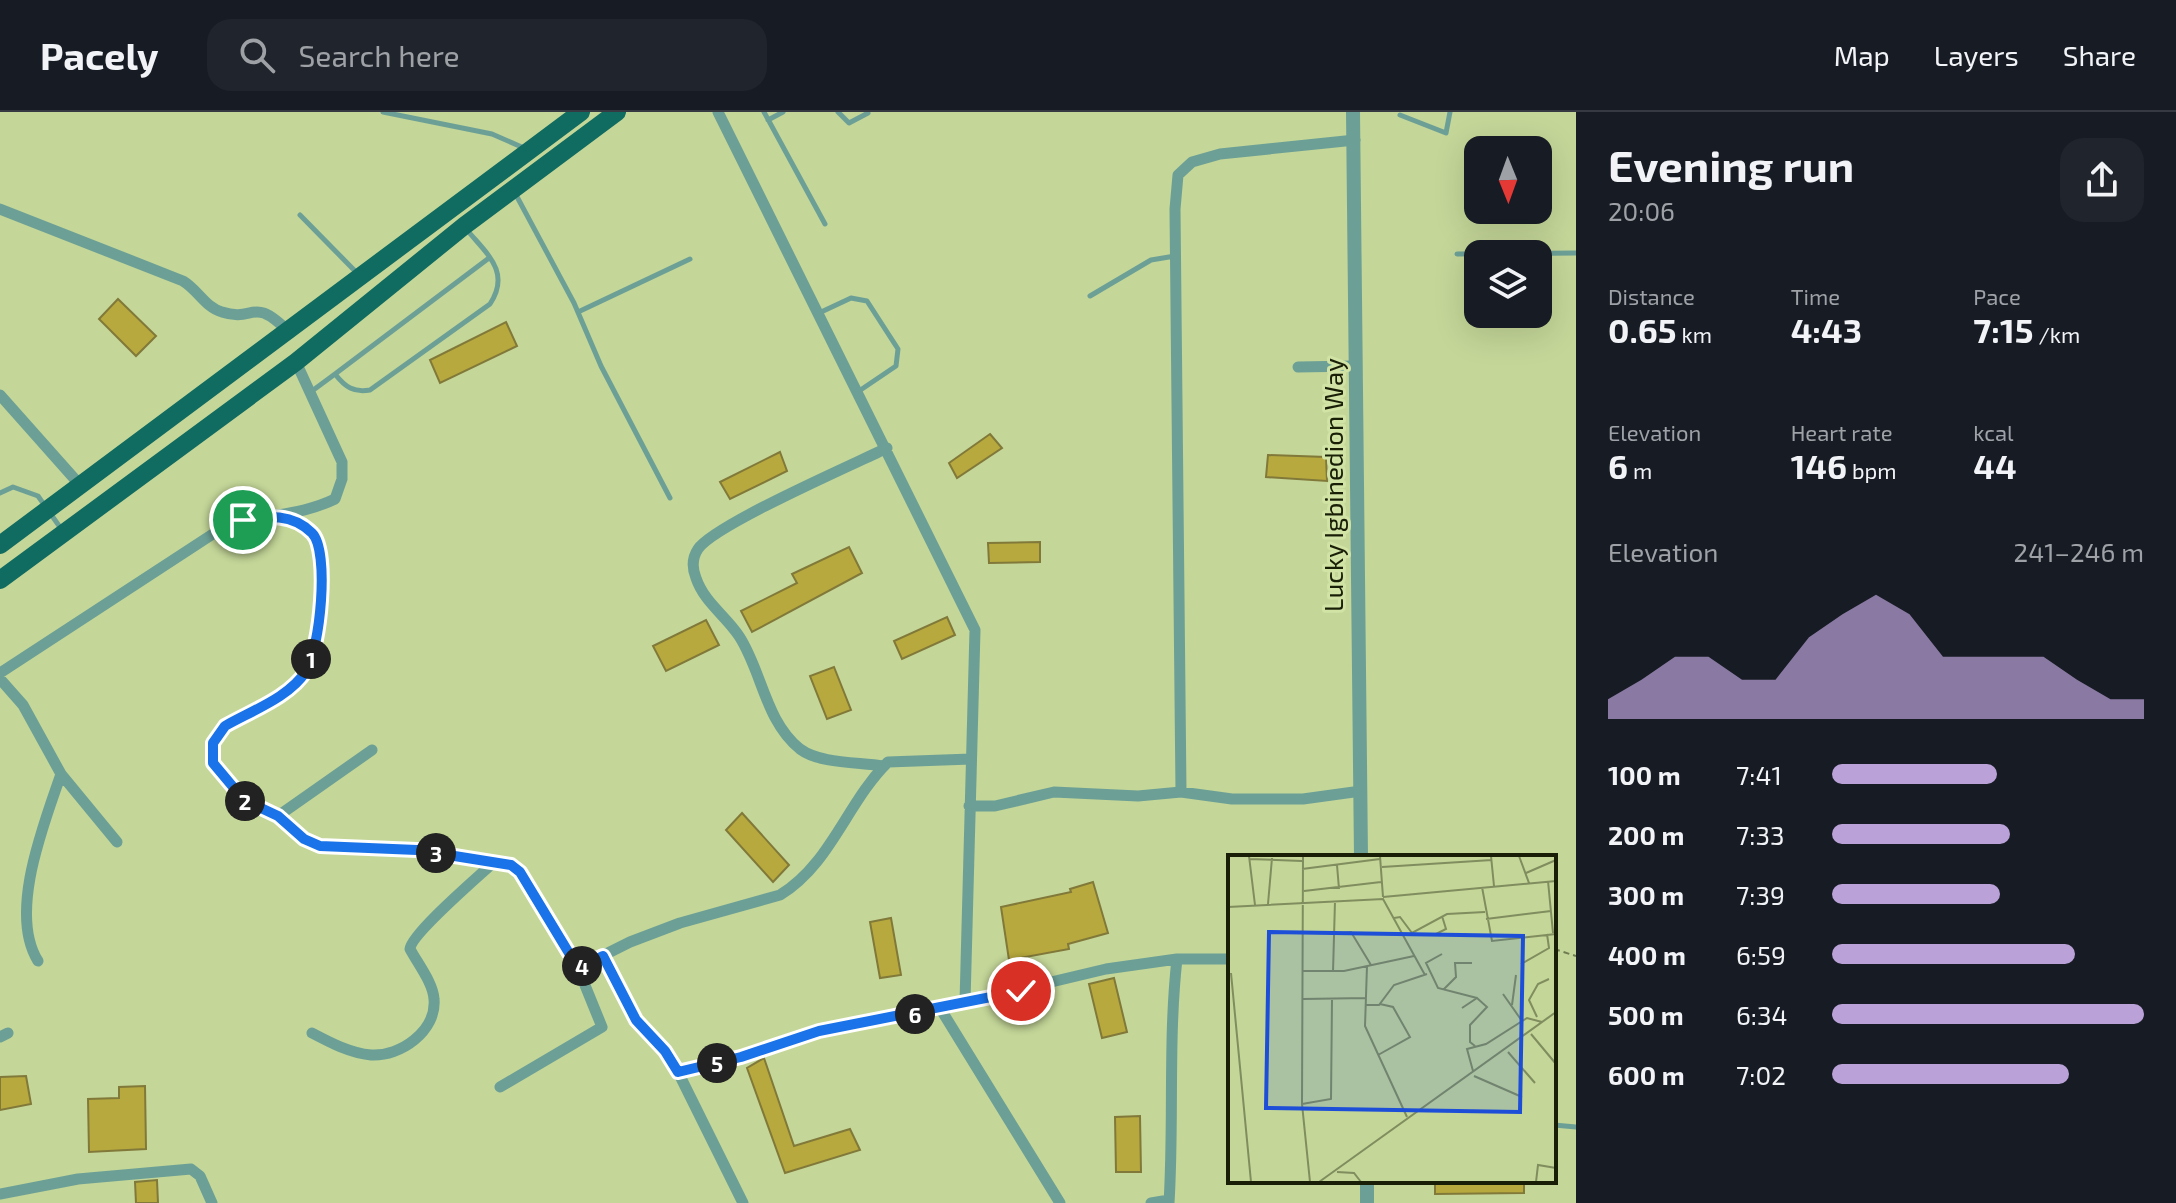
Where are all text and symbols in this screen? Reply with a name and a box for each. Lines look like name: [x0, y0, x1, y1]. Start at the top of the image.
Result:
search box: [207, 19, 767, 91]
text: Pacely: [40, 32, 159, 78]
icon: search: [235, 33, 279, 77]
text: Search here: [299, 37, 460, 73]
text: Map: [1834, 38, 1890, 72]
text: Layers: [1934, 38, 2019, 72]
text: Share: [2063, 38, 2136, 72]
north arrow: [1464, 136, 1552, 224]
map controls: [1464, 136, 1552, 328]
text: Evening run: [1608, 138, 1854, 191]
button: share: [2060, 138, 2144, 222]
text: 20:06: [1608, 195, 1675, 226]
button: layers: [1464, 240, 1552, 328]
text: Distance: [1608, 283, 1695, 309]
text: Time: [1791, 283, 1840, 309]
text: Pace: [1973, 283, 2021, 309]
text: 0.65: [1608, 309, 1677, 350]
text: 4:43: [1791, 309, 1862, 350]
text: 7:15: [1973, 309, 2033, 350]
text: km: [1677, 321, 1712, 347]
text: /km: [2033, 321, 2080, 347]
street label: Lucky Igbinedion Way: [1317, 358, 1348, 612]
text: Elevation: [1608, 419, 1701, 445]
text: Heart rate: [1791, 419, 1892, 445]
text: kcal: [1973, 419, 2014, 445]
text: 6: [1608, 445, 1628, 486]
text: 146: [1791, 445, 1847, 486]
text: 44: [1973, 445, 2017, 486]
text: m: [1628, 457, 1652, 483]
text: bpm: [1847, 457, 1897, 483]
pin: [209, 486, 277, 554]
icon: arrive: [221, 498, 265, 542]
text: Elevation: [1608, 536, 1718, 567]
text: 241–246 m: [2014, 536, 2144, 567]
pin: 1: [291, 639, 331, 679]
text: 1: [306, 646, 316, 672]
text: 100 m: [1608, 759, 1681, 790]
text: 7:41: [1736, 759, 1782, 790]
pin: 2: [225, 781, 265, 821]
text: 2: [239, 788, 251, 814]
text: 200 m: [1608, 819, 1684, 850]
text: 7:33: [1736, 819, 1784, 850]
pin: 3: [416, 833, 456, 873]
text: 3: [430, 840, 442, 866]
inset map: [1228, 855, 1556, 1183]
text: 300 m: [1608, 879, 1684, 910]
text: 7:39: [1736, 879, 1785, 910]
text: 400 m: [1608, 939, 1686, 970]
text: 6:59: [1736, 939, 1786, 970]
pin: 4: [562, 946, 602, 986]
text: 4: [575, 953, 589, 979]
pin: [987, 957, 1055, 1025]
icon: check: [999, 969, 1043, 1013]
pin: 6: [895, 994, 935, 1034]
text: 500 m: [1608, 999, 1684, 1030]
text: 6:34: [1736, 999, 1787, 1030]
text: 6: [909, 1001, 921, 1027]
pin: 5: [697, 1043, 737, 1083]
text: 5: [711, 1050, 723, 1076]
text: 600 m: [1608, 1059, 1685, 1090]
text: 7:02: [1736, 1059, 1786, 1090]

